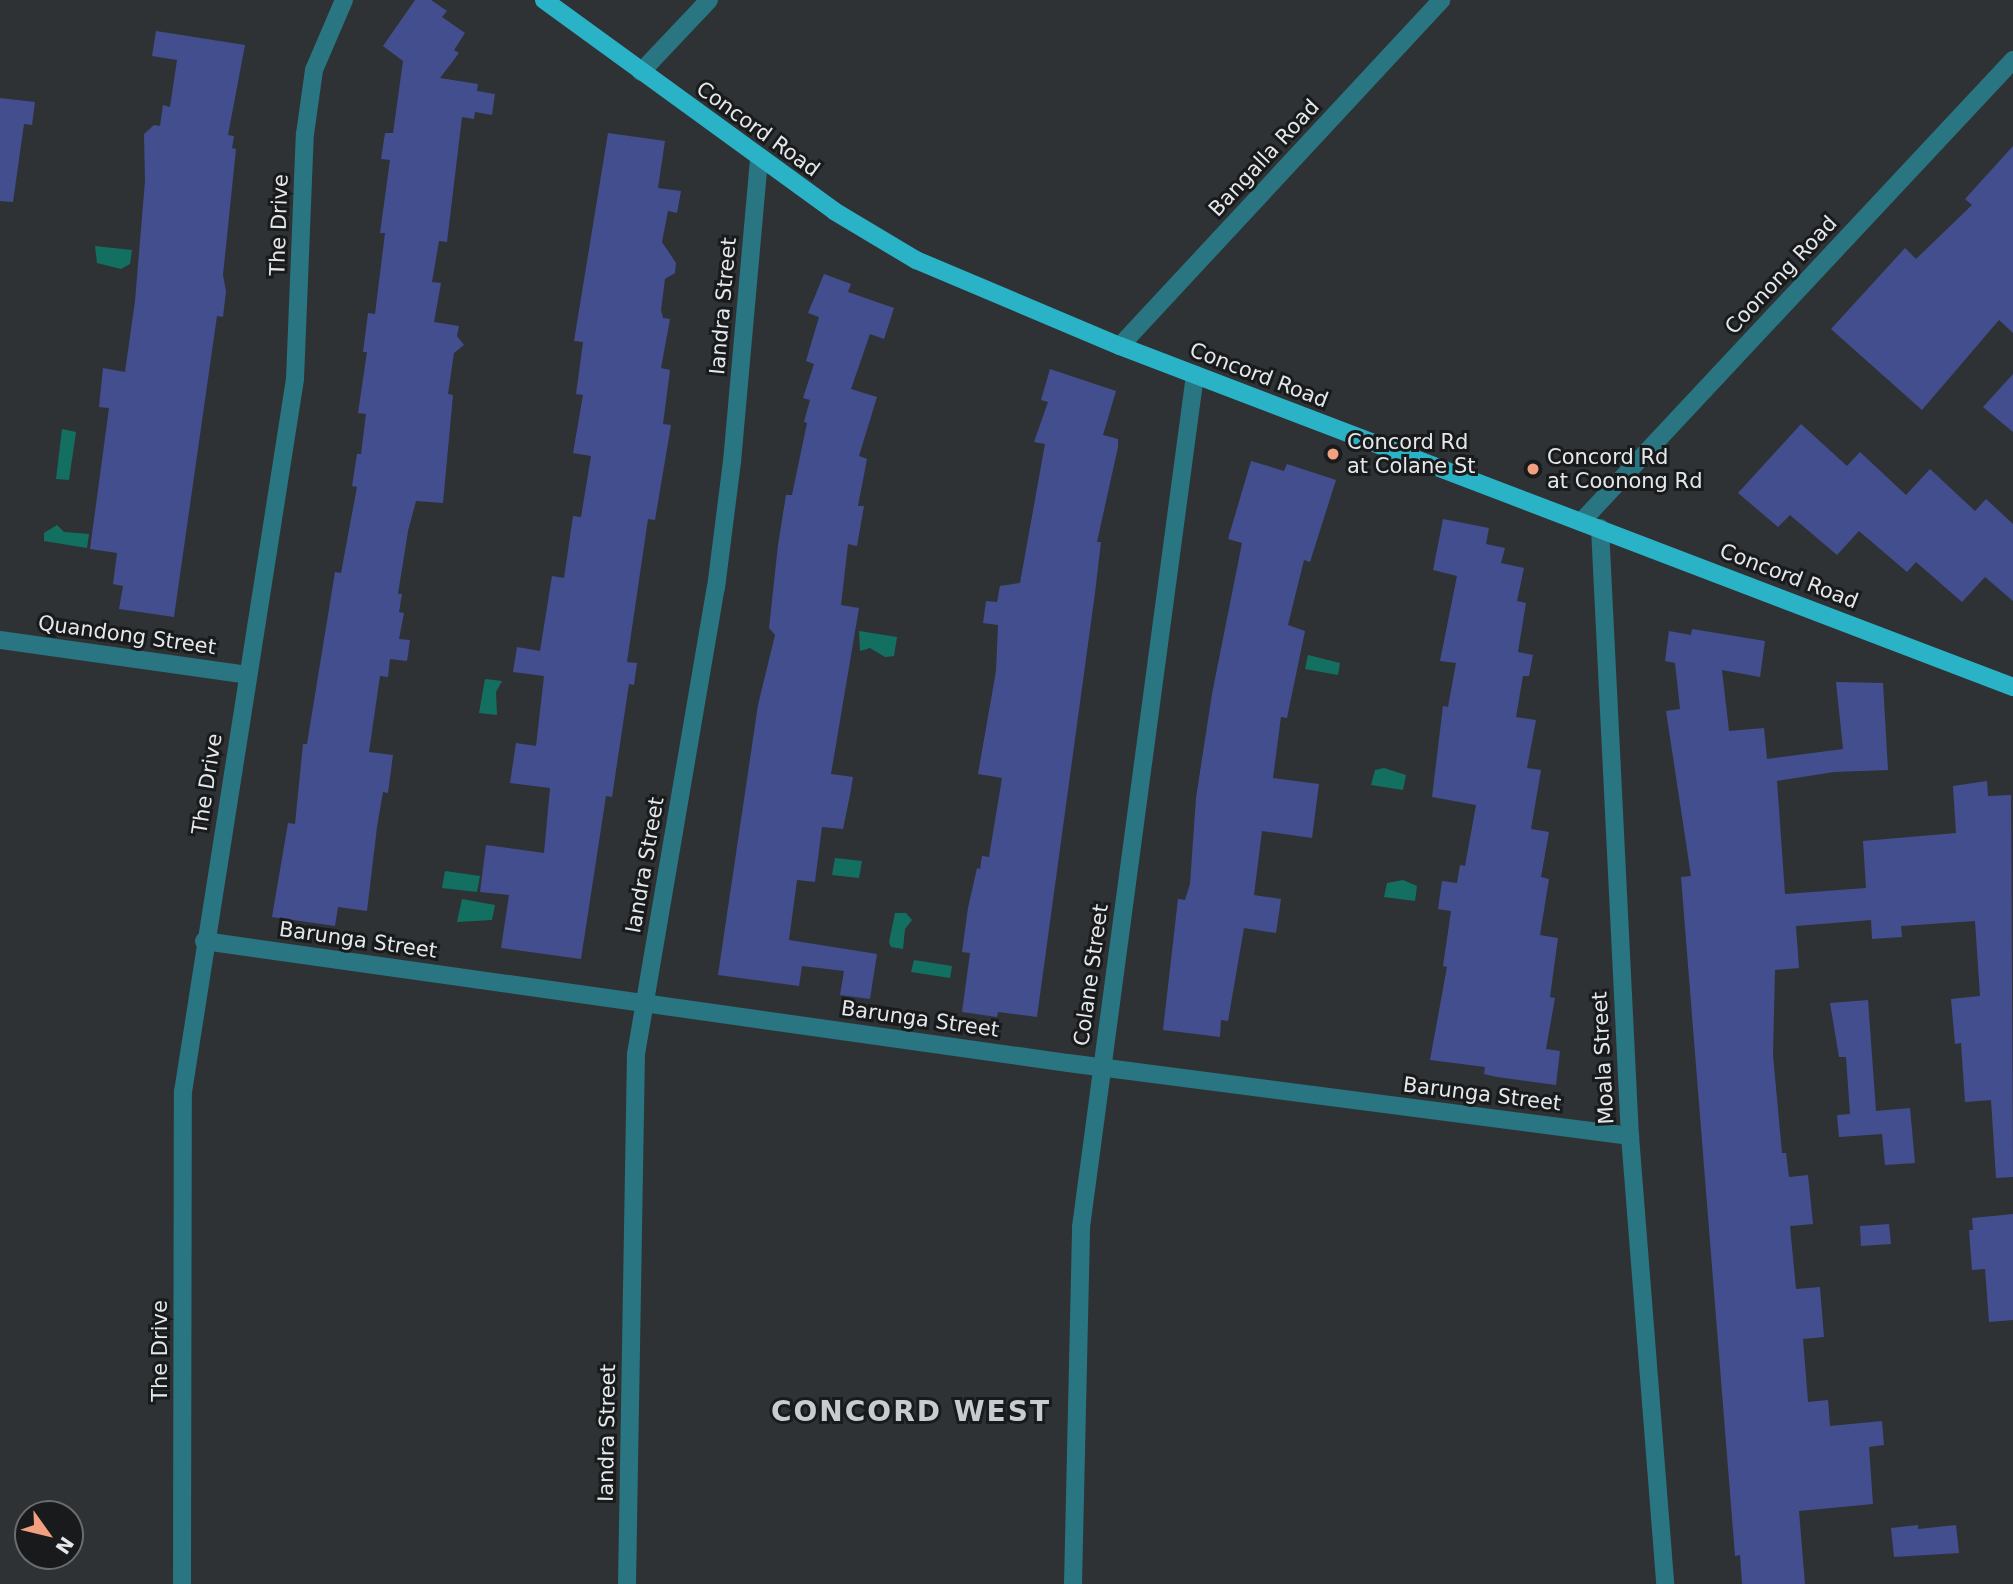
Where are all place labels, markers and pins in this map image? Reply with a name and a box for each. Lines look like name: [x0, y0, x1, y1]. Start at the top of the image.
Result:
place label: Concord Rd at Colane St: [1347, 429, 1475, 479]
place label: Concord Rd at Coonong Rd: [1547, 444, 1703, 494]
marker: Concord Rd at Colane St: [1325, 446, 1341, 462]
marker: Concord Rd at Coonong Rd: [1525, 461, 1541, 477]

